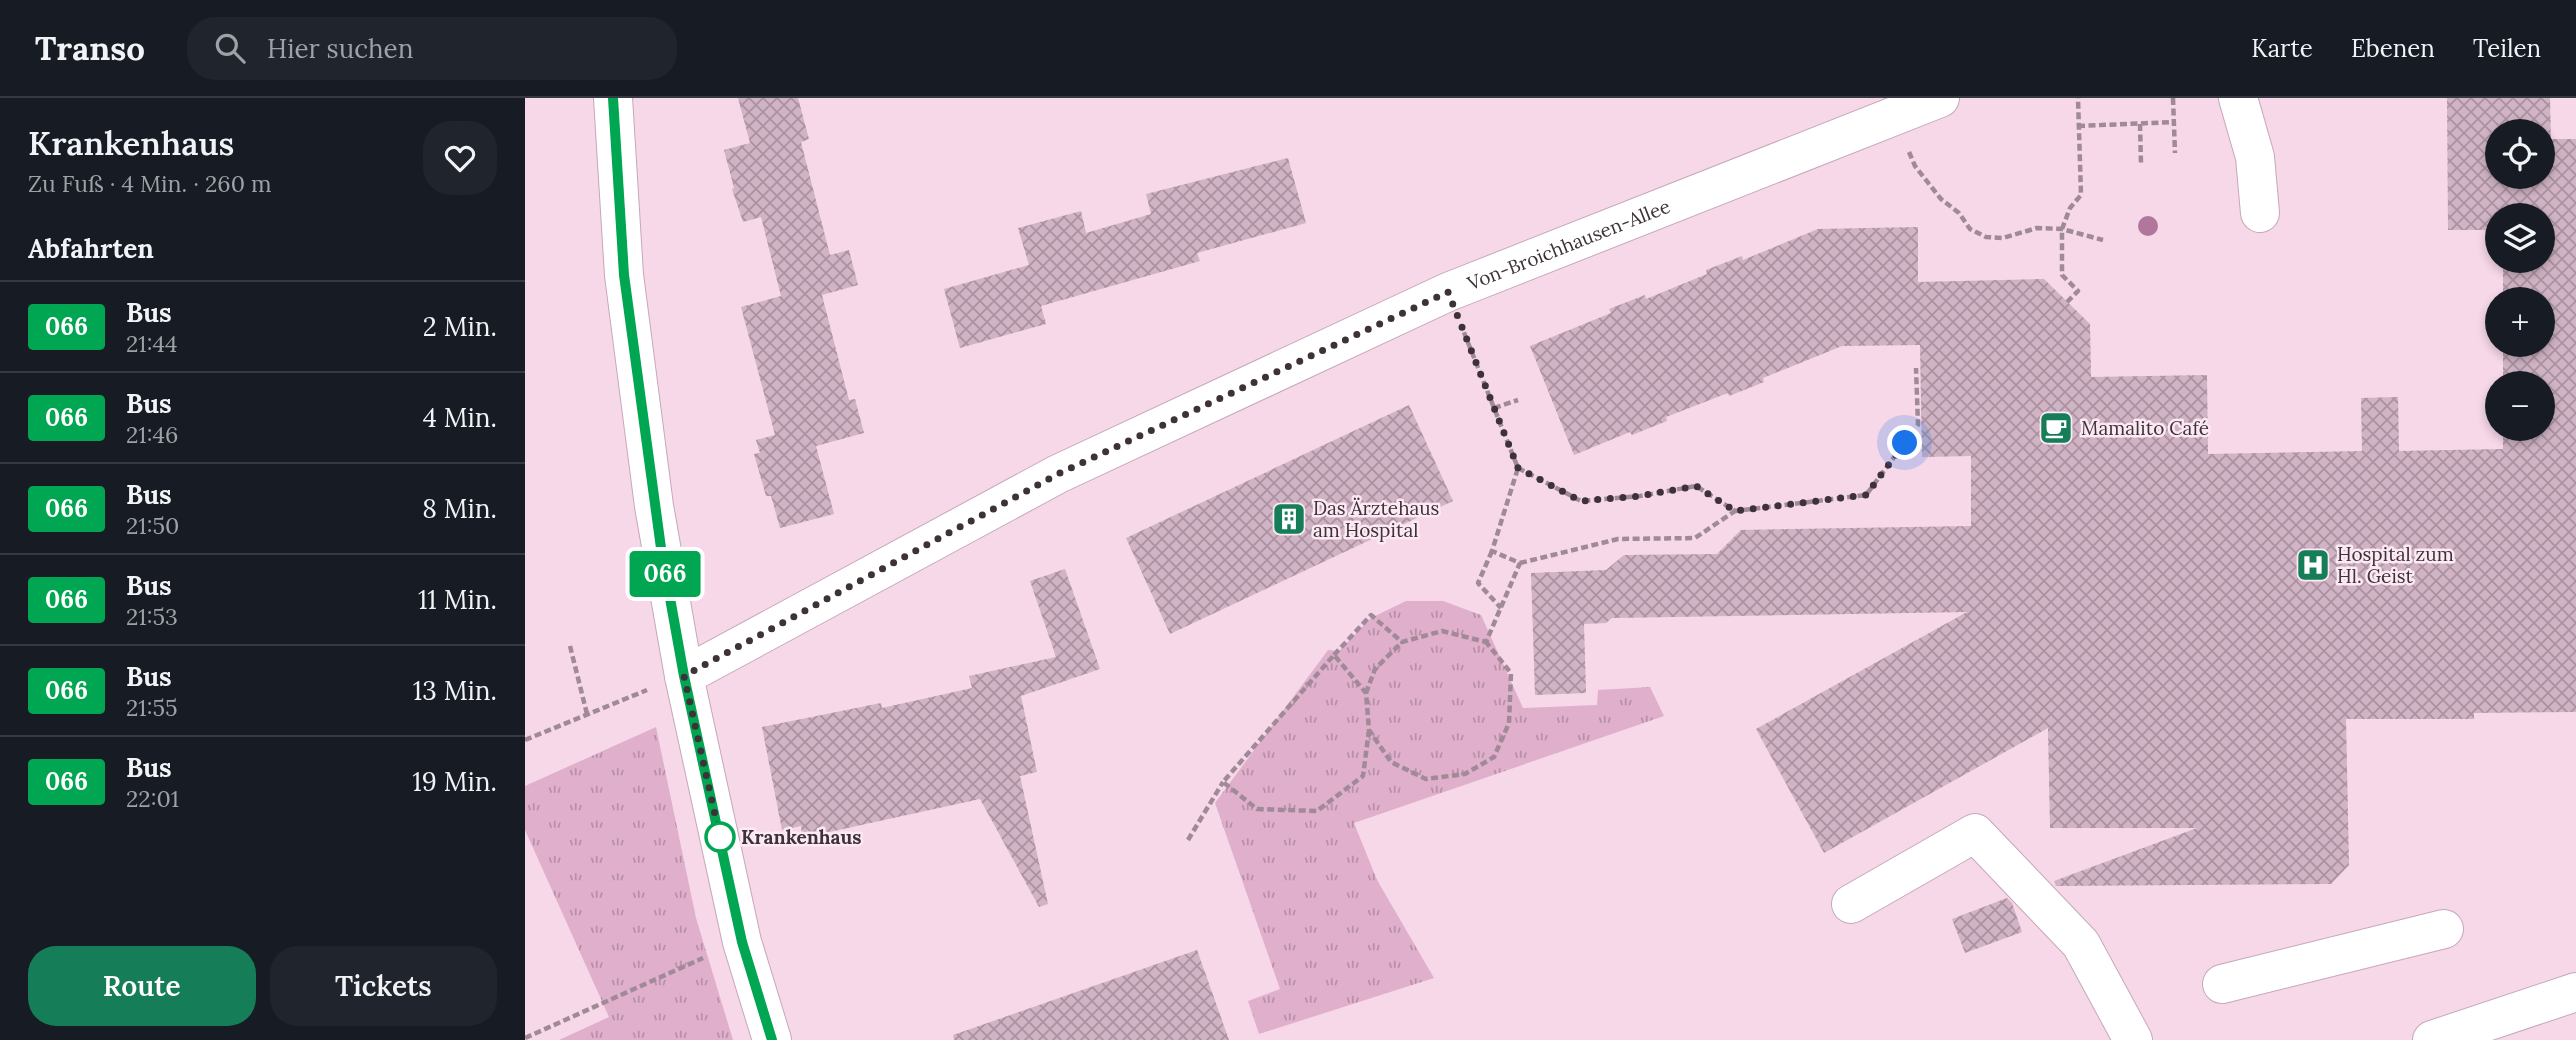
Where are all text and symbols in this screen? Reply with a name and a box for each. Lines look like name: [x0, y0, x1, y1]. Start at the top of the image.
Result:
search box: [187, 17, 677, 80]
text: Transo: [35, 27, 145, 69]
icon: search: [211, 29, 249, 67]
text: Hier suchen: [267, 32, 413, 65]
text: Karte: [2251, 33, 2313, 64]
text: Ebenen: [2351, 33, 2435, 64]
text: Teilen: [2473, 33, 2541, 64]
map controls: [2485, 119, 2555, 441]
button: locate: [2485, 119, 2555, 189]
button: heart: [423, 121, 497, 195]
text: Krankenhaus: [28, 122, 234, 164]
text: Zu Fuß · 4 Min. · 260 m: [28, 169, 272, 198]
street label: Von-Broichhausen-Allee: [1463, 194, 1673, 296]
button: layers: [2485, 203, 2555, 273]
text: Abfahrten: [28, 232, 154, 265]
button: +: [2485, 287, 2555, 357]
text: Bus: [126, 296, 172, 329]
text: 2 Min.: [423, 310, 497, 343]
text: 066: [45, 311, 88, 342]
text: 21:44: [126, 329, 177, 358]
button: −: [2485, 371, 2555, 441]
text: Bus: [126, 387, 172, 420]
text: 4 Min.: [423, 401, 497, 434]
text: 066: [45, 402, 88, 433]
cafe icon: Mamalito Café: [2037, 409, 2075, 447]
place label: Mamalito Café: [2081, 416, 2209, 440]
text: 21:46: [126, 420, 178, 449]
your location: [1887, 425, 1922, 460]
text: Bus: [126, 478, 172, 511]
text: 8 Min.: [422, 492, 497, 525]
text: 066: [45, 493, 88, 524]
place label: Das Ärztehaus am Hospital: [1313, 496, 1440, 542]
building icon: Das Ärztehaus am Hospital: [1270, 500, 1308, 538]
text: 21:50: [126, 511, 179, 540]
place label: Hospital zum Hl. Geist: [2337, 542, 2454, 588]
hospital icon: Hospital zum Hl. Geist: [2294, 546, 2332, 584]
line badge: 066: [625, 551, 705, 597]
text: 066: [644, 558, 686, 589]
text: Bus: [126, 569, 172, 602]
text: 11 Min.: [418, 583, 497, 616]
text: 066: [45, 584, 88, 615]
text: 21:53: [126, 602, 178, 631]
text: Bus: [126, 660, 172, 693]
text: 13 Min.: [413, 674, 497, 707]
text: 066: [45, 675, 88, 706]
text: 21:55: [126, 693, 178, 722]
text: Bus: [126, 751, 172, 784]
text: 19 Min.: [412, 765, 497, 798]
text: 066: [45, 766, 88, 797]
text: 22:01: [126, 784, 179, 813]
marker: Krankenhaus: [705, 822, 735, 852]
place label: Krankenhaus: [741, 825, 862, 849]
button: Route: [28, 946, 256, 1026]
button: Tickets: [270, 946, 497, 1026]

